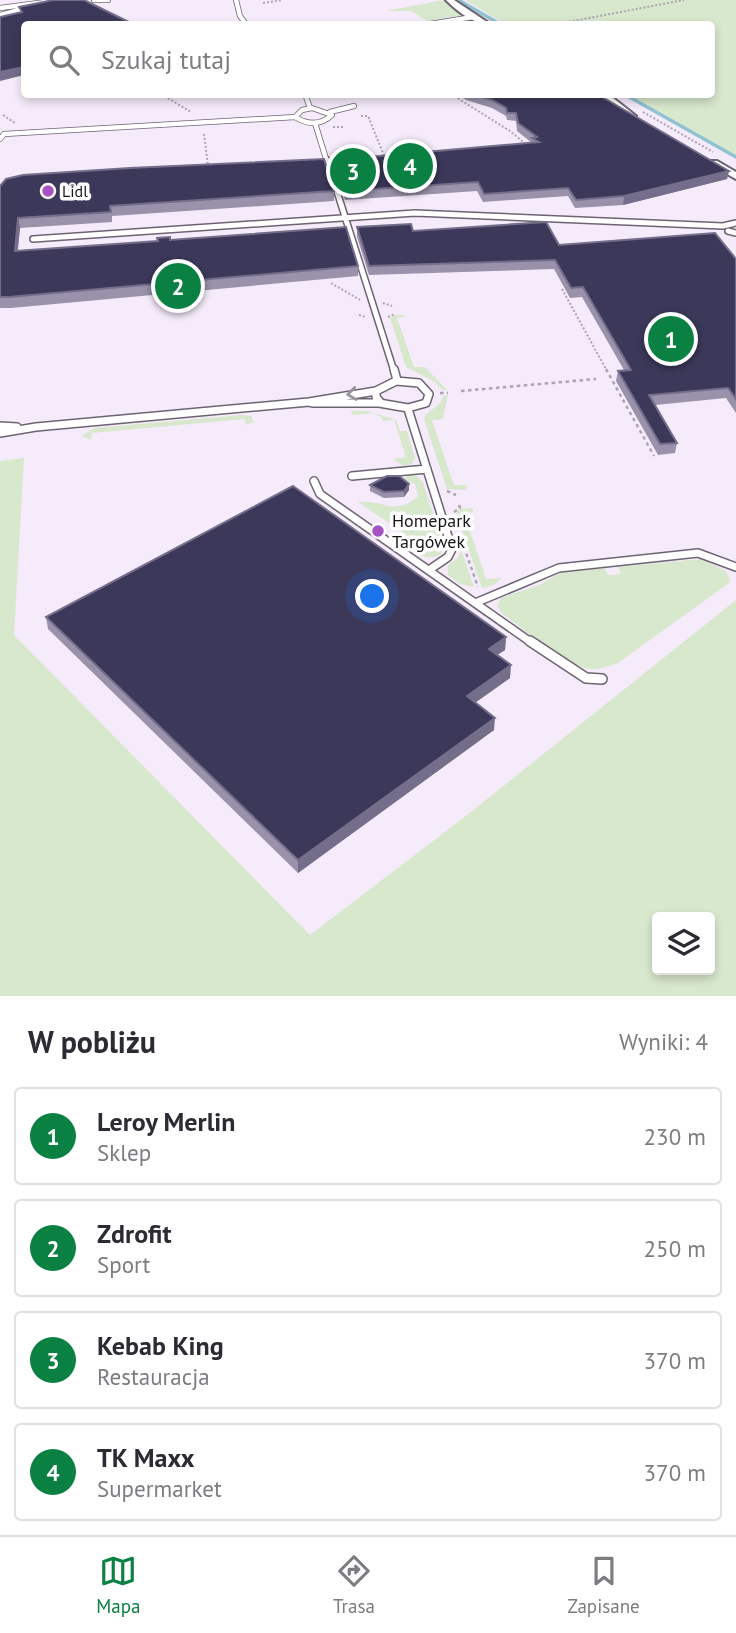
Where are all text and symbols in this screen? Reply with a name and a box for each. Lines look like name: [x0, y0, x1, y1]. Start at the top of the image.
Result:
search box: [21, 21, 715, 98]
icon: search: [45, 41, 83, 79]
text: Szukaj tutaj: [101, 43, 231, 76]
pin: 4: [387, 140, 433, 192]
pin: 3: [330, 145, 376, 197]
place label: Lidl: [62, 181, 88, 201]
marker: Lidl: [40, 183, 56, 199]
pin: 2: [155, 260, 201, 312]
pin: 1: [648, 313, 694, 365]
one-way arrow: [346, 387, 358, 402]
place label: Homepark Targówek: [392, 509, 471, 553]
marker: Homepark Targówek: [370, 523, 386, 539]
your location: [355, 579, 389, 613]
map controls: [652, 912, 715, 975]
button: layers: [652, 912, 715, 975]
text: W pobliżu: [28, 1022, 156, 1061]
text: Wyniki: 4: [619, 1027, 708, 1056]
text: Leroy Merlin: [97, 1105, 235, 1138]
text: 1: [46, 1122, 60, 1151]
text: 230 m: [644, 1122, 706, 1151]
text: Sklep: [97, 1138, 151, 1167]
text: Zdrofit: [97, 1217, 172, 1250]
text: 2: [46, 1234, 60, 1263]
text: 250 m: [644, 1234, 706, 1263]
text: Sport: [97, 1250, 150, 1279]
text: Kebab King: [97, 1329, 224, 1362]
text: 3: [46, 1346, 60, 1375]
text: 370 m: [644, 1346, 706, 1375]
text: Restauracja: [97, 1362, 210, 1391]
text: TK Maxx: [97, 1441, 194, 1474]
text: 4: [46, 1458, 60, 1487]
text: 370 m: [644, 1458, 706, 1487]
text: Supermarket: [97, 1474, 222, 1503]
tab: Mapa: [96, 1552, 140, 1618]
tab: Trasa: [333, 1552, 375, 1618]
tab: Zapisane: [568, 1552, 640, 1618]

